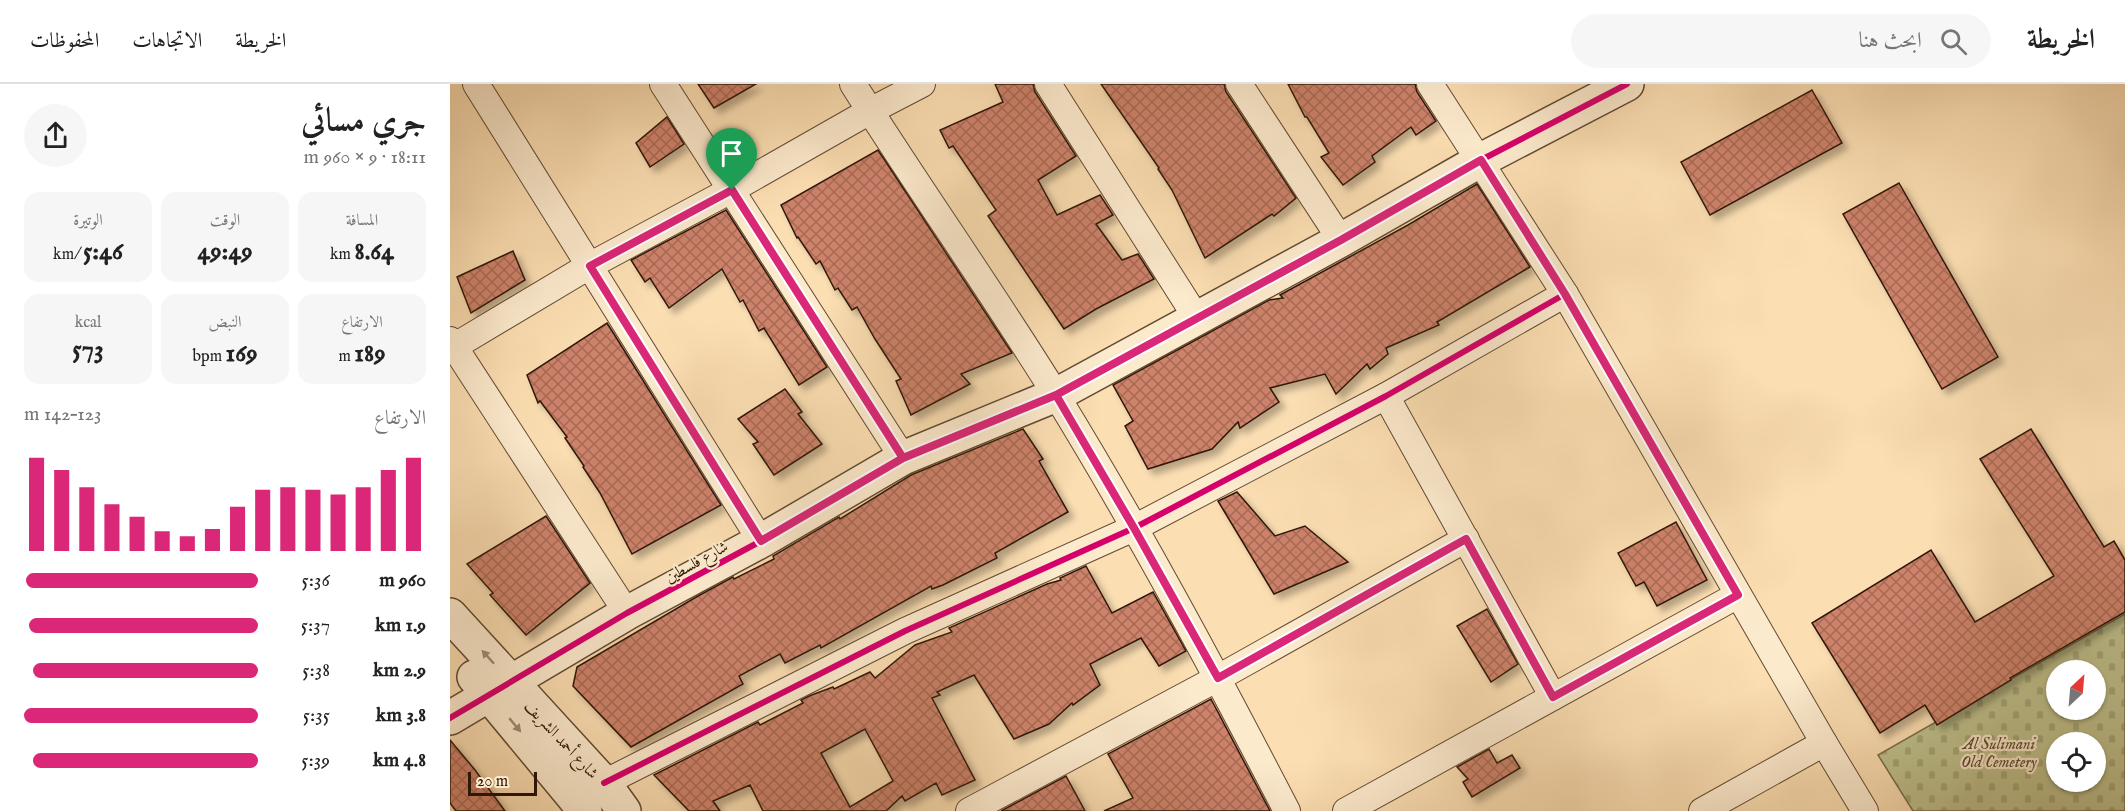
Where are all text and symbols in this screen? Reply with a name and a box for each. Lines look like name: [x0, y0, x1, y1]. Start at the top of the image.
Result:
search box: [1571, 14, 1991, 68]
text: الخريطة: [2027, 23, 2095, 58]
icon: search: [1937, 25, 1970, 58]
text: ابحث هنا: [1858, 27, 1922, 55]
text: المحفوظات: [30, 28, 99, 55]
text: الاتجاهات: [132, 28, 202, 55]
text: الخريطة: [235, 28, 286, 55]
text: جري مسائي: [301, 101, 426, 143]
button: share: [24, 104, 87, 167]
pin: [706, 128, 757, 190]
icon: arrive: [715, 137, 748, 170]
text: 18:11 · 9 × 960 m: [304, 145, 426, 170]
text: الوتيرة: [73, 211, 103, 231]
text: الوقت: [210, 211, 240, 231]
text: المسافة: [346, 211, 378, 231]
text: 5:46: [83, 235, 123, 268]
text: 49:49: [197, 235, 253, 268]
text: 8.64: [354, 235, 394, 268]
text: /km: [53, 245, 83, 265]
text: km: [330, 245, 354, 265]
text: kcal: [75, 313, 101, 333]
text: النبض: [209, 313, 241, 333]
text: الارتفاع: [341, 313, 383, 333]
text: 573: [72, 333, 104, 366]
text: 169: [226, 337, 258, 370]
text: 189: [354, 337, 386, 370]
text: bpm: [192, 347, 226, 367]
text: m: [338, 347, 354, 367]
text: 123–142 m: [24, 402, 101, 427]
text: الارتفاع: [374, 406, 426, 431]
street label: شارع فلسطين: [662, 537, 733, 590]
text: 5:36: [302, 568, 330, 593]
text: 960 m: [379, 568, 426, 593]
text: 5:37: [301, 613, 330, 638]
text: 1.9 km: [375, 613, 426, 638]
one-way arrow: [482, 650, 495, 665]
text: 5:38: [302, 658, 330, 683]
text: 2.9 km: [373, 658, 426, 683]
north arrow: [2046, 660, 2106, 720]
map controls: [2046, 660, 2106, 792]
street label: شارع أحمد الشريف: [518, 695, 604, 785]
text: 5:35: [303, 703, 330, 728]
text: 3.8 km: [376, 703, 426, 728]
one-way arrow: [508, 717, 521, 733]
button: locate: [2046, 732, 2106, 792]
park label: Al Sulimani Old Cemetery: [1961, 735, 2038, 773]
text: 5:39: [301, 748, 330, 773]
text: 4.8 km: [373, 748, 426, 773]
scale bar: [468, 769, 537, 796]
text: 20 m: [477, 772, 508, 792]

